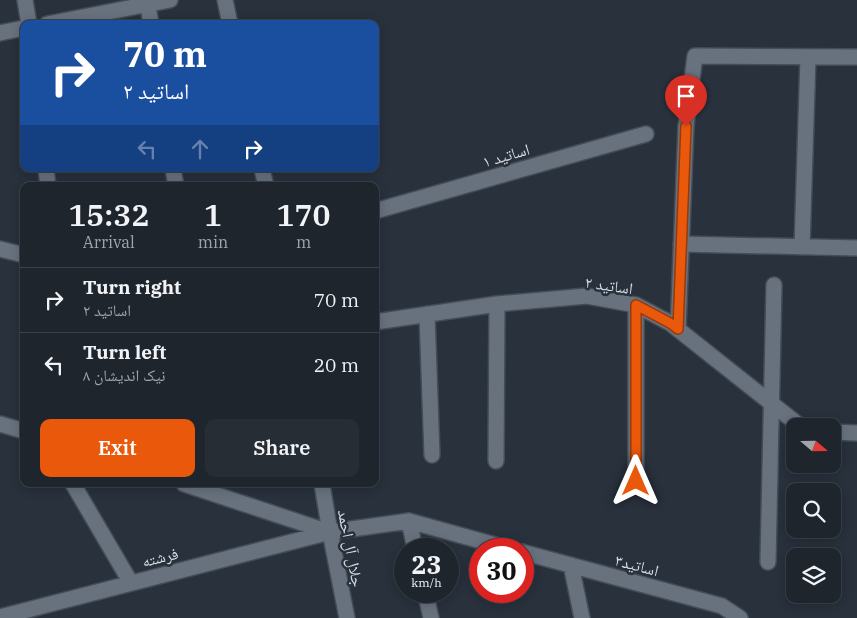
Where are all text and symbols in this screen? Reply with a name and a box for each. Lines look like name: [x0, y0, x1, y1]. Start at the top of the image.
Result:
text: 70 m: [123, 31, 207, 77]
icon: right: [40, 40, 105, 105]
pin: [665, 75, 707, 126]
text: اساتید ۲: [123, 76, 189, 105]
icon: arrive: [672, 82, 700, 110]
icon: left: [133, 135, 161, 163]
icon: ahead: [186, 135, 214, 163]
icon: right: [239, 135, 267, 163]
street label: اساتید ۱: [480, 139, 532, 171]
text: 15:32: [68, 195, 149, 234]
text: 1: [204, 195, 222, 234]
text: 170: [277, 195, 331, 234]
text: Arrival: [83, 232, 135, 252]
text: min: [198, 232, 228, 252]
text: m: [296, 232, 311, 252]
street label: اساتید ۲: [584, 272, 634, 298]
text: Turn right: [83, 275, 181, 299]
icon: right: [40, 286, 68, 314]
text: 70 m: [314, 288, 359, 312]
text: اساتید ۲: [83, 300, 131, 320]
text: Turn left: [83, 340, 166, 364]
icon: left: [40, 351, 68, 379]
text: 20 m: [314, 353, 359, 377]
text: نیک اندیشان ۸: [83, 365, 166, 385]
north arrow: [786, 418, 841, 472]
map controls: [786, 418, 841, 603]
button: Exit: [40, 419, 195, 477]
button: Share: [205, 419, 359, 477]
position arrow: [609, 454, 661, 506]
button: search: [786, 483, 841, 538]
street label: جلال آل احمد: [333, 508, 368, 589]
speed limit sign: 30: [469, 538, 534, 603]
street label: فرشته: [140, 543, 180, 571]
text: 23: [411, 548, 442, 581]
button: layers: [786, 548, 841, 603]
street label: اساتید۳: [613, 550, 661, 580]
text: km/h: [411, 575, 442, 590]

